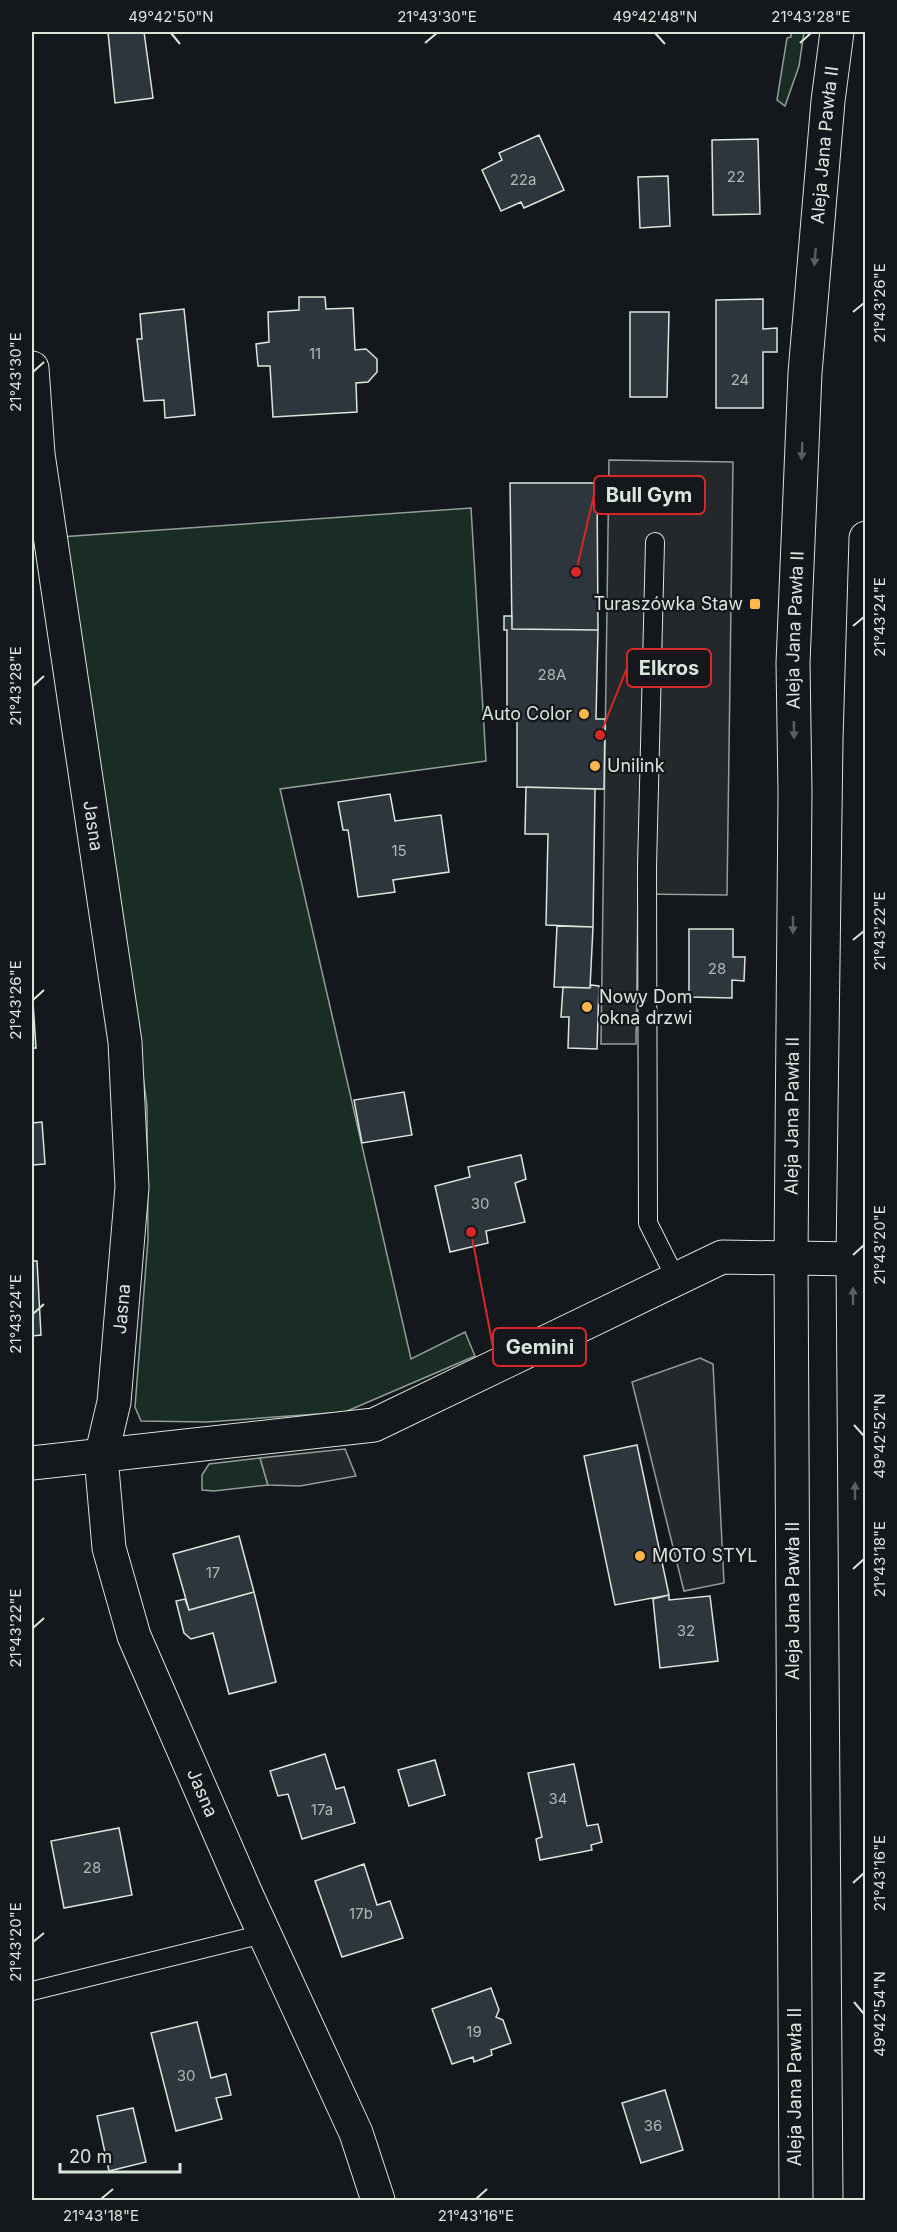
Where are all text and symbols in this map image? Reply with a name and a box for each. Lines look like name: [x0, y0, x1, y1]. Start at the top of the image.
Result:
text: 49°42'50"N: [128, 7, 214, 26]
text: 21°43'30"E: [397, 7, 477, 26]
text: 49°42'48"N: [613, 7, 697, 26]
text: 21°43'28"E: [771, 7, 851, 26]
street label: Aleja Jana Pawła II: [807, 65, 842, 225]
house number: 22: [727, 167, 745, 186]
house number: 22a: [510, 170, 536, 189]
one-way arrow: [810, 247, 820, 266]
text: 21°43'26"E: [870, 263, 889, 343]
text: 21°43'30"E: [6, 332, 25, 412]
house number: 11: [309, 344, 321, 363]
house number: 24: [731, 370, 749, 389]
one-way arrow: [797, 442, 806, 461]
callout: Bull Gym: [594, 476, 705, 514]
text: Bull Gym: [606, 483, 692, 507]
street label: Aleja Jana Pawła II: [782, 550, 808, 709]
text: 21°43'24"E: [870, 577, 889, 657]
place label: Turaszówka Staw: [593, 593, 743, 614]
marker: Turaszówka Staw: [748, 597, 762, 611]
text: 21°43'28"E: [6, 646, 25, 726]
callout: Elkros: [627, 649, 711, 687]
text: Elkros: [639, 656, 699, 680]
house number: 28A: [538, 665, 566, 684]
place label: Auto Color: [481, 703, 572, 724]
marker: Auto Color: [577, 707, 591, 721]
one-way arrow: [789, 721, 799, 740]
place label: Unilink: [607, 755, 665, 776]
marker: Unilink: [588, 759, 602, 773]
street label: Jasna: [79, 799, 108, 852]
house number: 15: [391, 841, 407, 860]
text: 21°43'22"E: [870, 891, 889, 971]
one-way arrow: [789, 916, 798, 935]
house number: 28: [708, 959, 726, 978]
text: 21°43'26"E: [6, 960, 25, 1040]
place label: Nowy Dom okna drzwi: [599, 986, 693, 1028]
marker: Nowy Dom okna drzwi: [580, 1000, 594, 1014]
street label: Aleja Jana Pawła II: [781, 1037, 803, 1195]
house number: 30: [471, 1194, 489, 1213]
text: 21°43'20"E: [870, 1205, 889, 1285]
text: 21°43'24"E: [6, 1274, 25, 1354]
street label: Jasna: [109, 1283, 134, 1335]
one-way arrow: [848, 1287, 858, 1306]
callout: Gemini: [493, 1328, 586, 1366]
text: Gemini: [506, 1335, 574, 1359]
text: 49°42'52"N: [870, 1393, 889, 1479]
one-way arrow: [850, 1482, 860, 1501]
text: 21°43'18"E: [870, 1521, 889, 1597]
street label: Aleja Jana Pawła II: [782, 1522, 803, 1680]
place label: MOTO STYL: [652, 1545, 757, 1566]
marker: MOTO STYL: [633, 1549, 647, 1563]
house number: 17: [206, 1563, 220, 1582]
text: 21°43'22"E: [6, 1588, 25, 1668]
house number: 32: [677, 1621, 695, 1640]
street label: Jasna: [183, 1765, 222, 1820]
house number: 34: [549, 1789, 567, 1808]
house number: 17a: [311, 1800, 333, 1819]
text: 21°43'16"E: [870, 1835, 889, 1911]
house number: 28: [83, 1858, 101, 1877]
text: 21°43'20"E: [6, 1902, 25, 1982]
house number: 17b: [349, 1904, 373, 1923]
text: 49°42'54"N: [870, 1971, 889, 2057]
street label: Aleja Jana Pawła II: [784, 2008, 805, 2166]
house number: 19: [466, 2022, 482, 2041]
house number: 30: [177, 2066, 195, 2085]
house number: 36: [644, 2116, 662, 2135]
scale bar: [60, 2136, 180, 2174]
text: 20 m: [69, 2146, 112, 2167]
text: 21°43'18"E: [63, 2206, 139, 2225]
text: 21°43'16"E: [438, 2206, 514, 2225]

